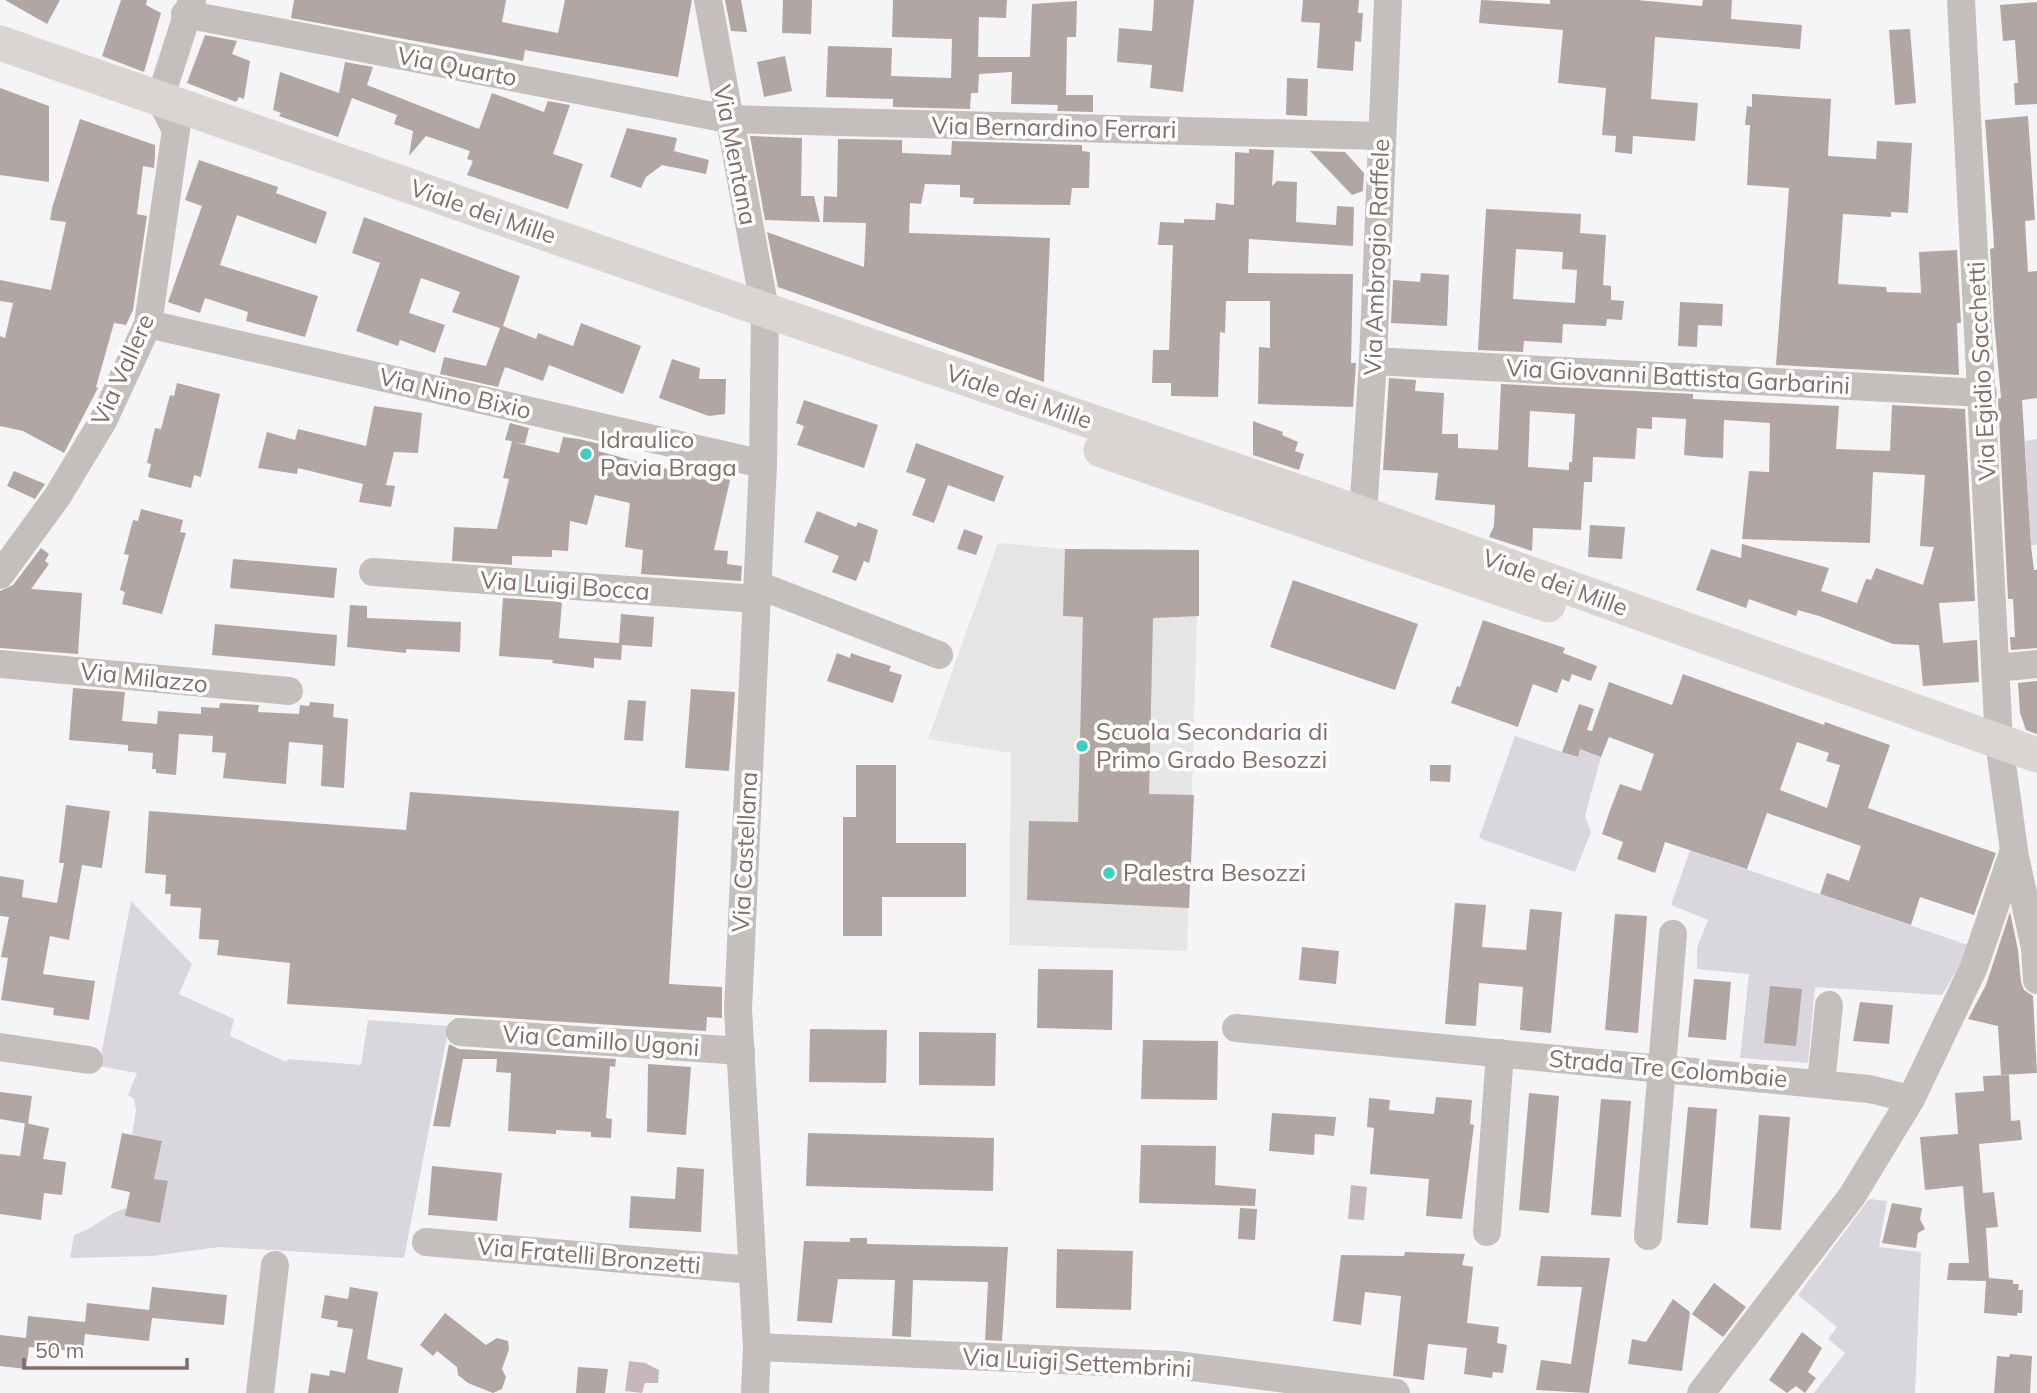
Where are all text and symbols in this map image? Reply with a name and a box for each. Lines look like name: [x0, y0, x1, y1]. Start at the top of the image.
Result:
street label: Via Quarto: [395, 40, 520, 92]
street label: Via Mentana: [708, 82, 764, 227]
street label: Via Bernardino Ferrari: [931, 110, 1177, 144]
street label: Via Ambrogio Raffele: [1357, 138, 1395, 376]
street label: Viale dei Mille: [407, 172, 560, 250]
street label: Via Egidio Sacchetti: [1960, 261, 2002, 481]
street label: Via Vallere: [84, 309, 160, 430]
street label: Via Giovanni Battista Garbarini: [1505, 352, 1851, 400]
street label: Viale dei Mille: [943, 357, 1096, 435]
street label: Via Nino Bixio: [376, 361, 534, 425]
place label: Idraulico Pavia Braga: [600, 424, 737, 482]
marker: Idraulico Pavia Braga: [578, 446, 594, 462]
street label: Viale dei Mille: [1479, 542, 1632, 622]
street label: Via Luigi Bocca: [479, 564, 651, 606]
street label: Via Milazzo: [79, 655, 209, 699]
place label: Scuola Secondaria di Primo Grado Besozzi: [1096, 716, 1328, 774]
marker: Scuola Secondaria di Primo Grado Besozzi: [1074, 738, 1090, 754]
street label: Via Castellana: [725, 771, 763, 933]
place label: Palestra Besozzi: [1123, 857, 1306, 887]
marker: Palestra Besozzi: [1101, 865, 1117, 881]
street label: Via Camillo Ugoni: [502, 1018, 700, 1062]
street label: Strada Tre Colombaie: [1548, 1043, 1789, 1093]
street label: Via Fratelli Bronzetti: [476, 1230, 702, 1280]
scale bar: [24, 1326, 187, 1370]
text: 50 m: [35, 1337, 84, 1363]
street label: Via Luigi Settembrini: [962, 1341, 1192, 1383]

